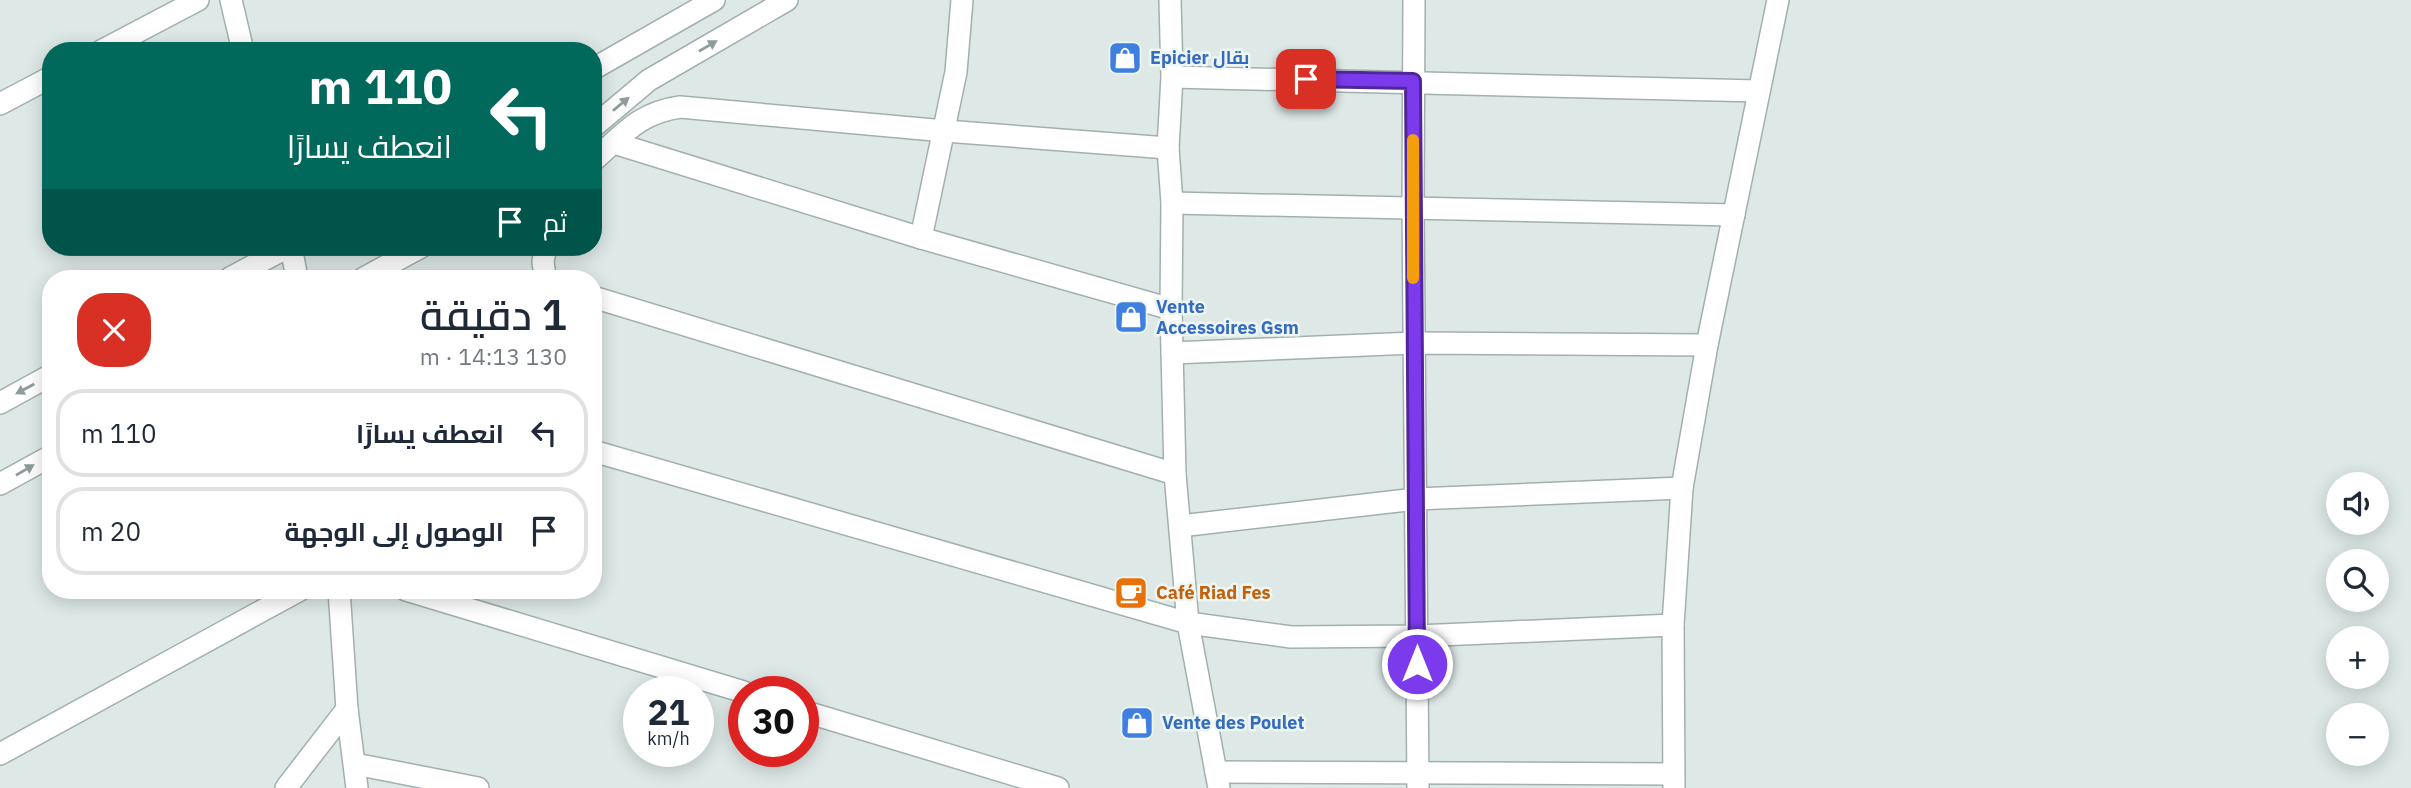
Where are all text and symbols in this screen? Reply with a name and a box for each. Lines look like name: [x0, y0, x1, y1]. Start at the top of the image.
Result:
shop icon: Epicier بقال: [1106, 39, 1144, 77]
one-way arrow: [699, 40, 718, 52]
place label: Epicier بقال: [1150, 46, 1249, 69]
pin: [1276, 49, 1336, 109]
text: 110 m: [308, 54, 452, 117]
icon: arrive: [1287, 60, 1325, 98]
icon: left: [476, 70, 567, 161]
one-way arrow: [613, 97, 630, 112]
text: انعطف يسارًا: [287, 125, 452, 167]
icon: arrive: [491, 203, 529, 241]
text: ثم: [543, 205, 567, 239]
text: 1 دقيقة: [420, 287, 567, 342]
button: close: [77, 293, 151, 367]
place label: Vente Accessoires Gsm: [1156, 295, 1299, 339]
shop icon: Vente Accessoires Gsm: [1112, 298, 1150, 336]
text: 130 m · 14:13: [420, 341, 567, 371]
one-way arrow: [16, 383, 35, 395]
icon: left: [525, 414, 563, 452]
text: 110 m: [81, 416, 157, 450]
text: انعطف يسارًا: [356, 416, 504, 450]
one-way arrow: [16, 464, 35, 476]
map controls: [2326, 472, 2389, 766]
button: sound: [2326, 472, 2389, 535]
icon: arrive: [525, 512, 563, 550]
text: 20 m: [81, 514, 141, 548]
text: الوصول إلى الوجهة: [285, 514, 504, 548]
button: search: [2326, 549, 2389, 612]
cafe icon: Café Riad Fes: [1112, 574, 1150, 612]
place label: Café Riad Fes: [1156, 581, 1271, 604]
button: +: [2326, 626, 2389, 689]
position arrow: [1380, 627, 1454, 701]
speed limit sign: 30: [728, 676, 819, 767]
text: 21: [647, 689, 690, 735]
button: −: [2326, 703, 2389, 766]
shop icon: Vente des Poulet: [1118, 704, 1156, 742]
place label: Vente des Poulet: [1162, 711, 1304, 734]
text: km/h: [647, 727, 690, 750]

